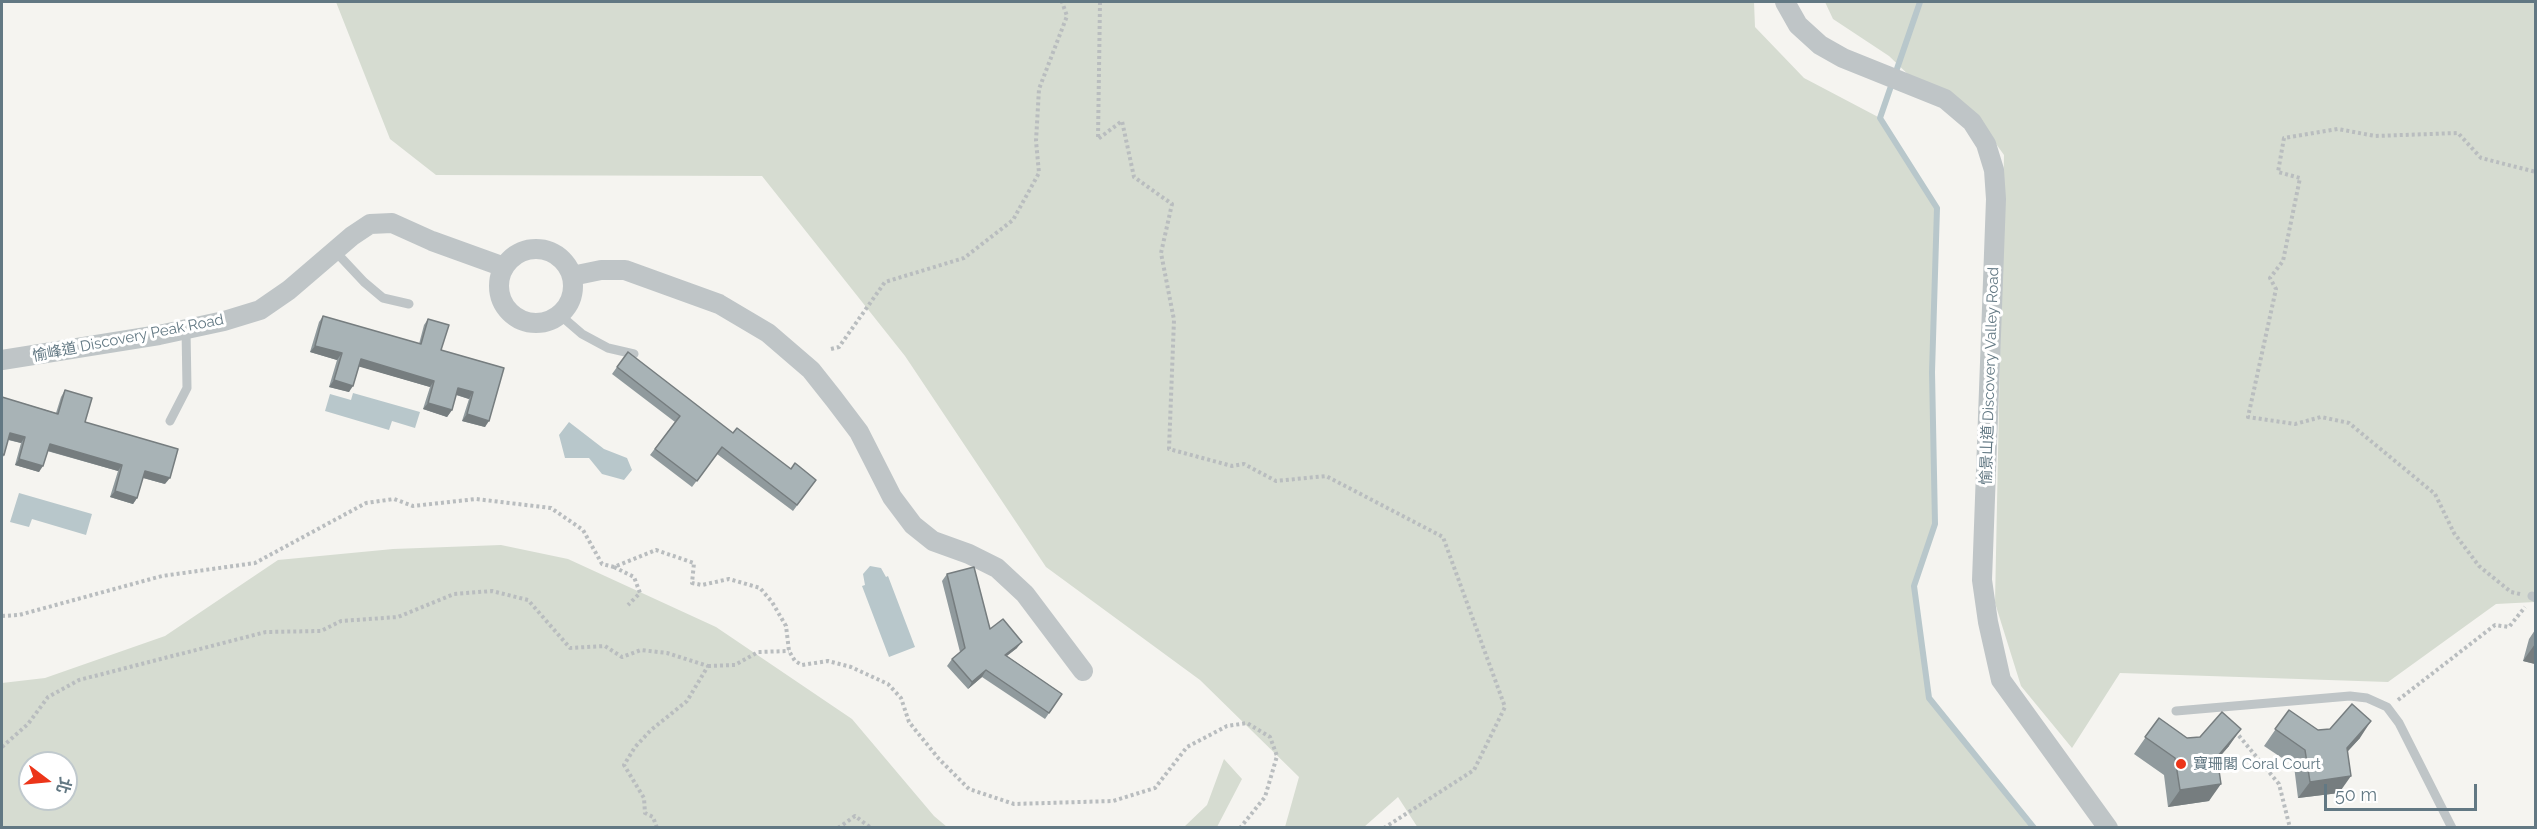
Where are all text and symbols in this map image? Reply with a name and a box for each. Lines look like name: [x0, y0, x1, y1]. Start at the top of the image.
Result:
street label: 愉景山道 Discovery Valley Road: [1977, 267, 2003, 485]
street label: 愉峰道 Discovery Peak Road: [31, 311, 225, 365]
north arrow: [18, 751, 78, 811]
place label: 寶珊閣 Coral Court: [2193, 755, 2321, 773]
marker: 寶珊閣 Coral Court: [2174, 757, 2188, 771]
scale bar: [2327, 772, 2480, 810]
text: 北: [53, 775, 75, 796]
text: 50 m: [2335, 784, 2377, 805]

